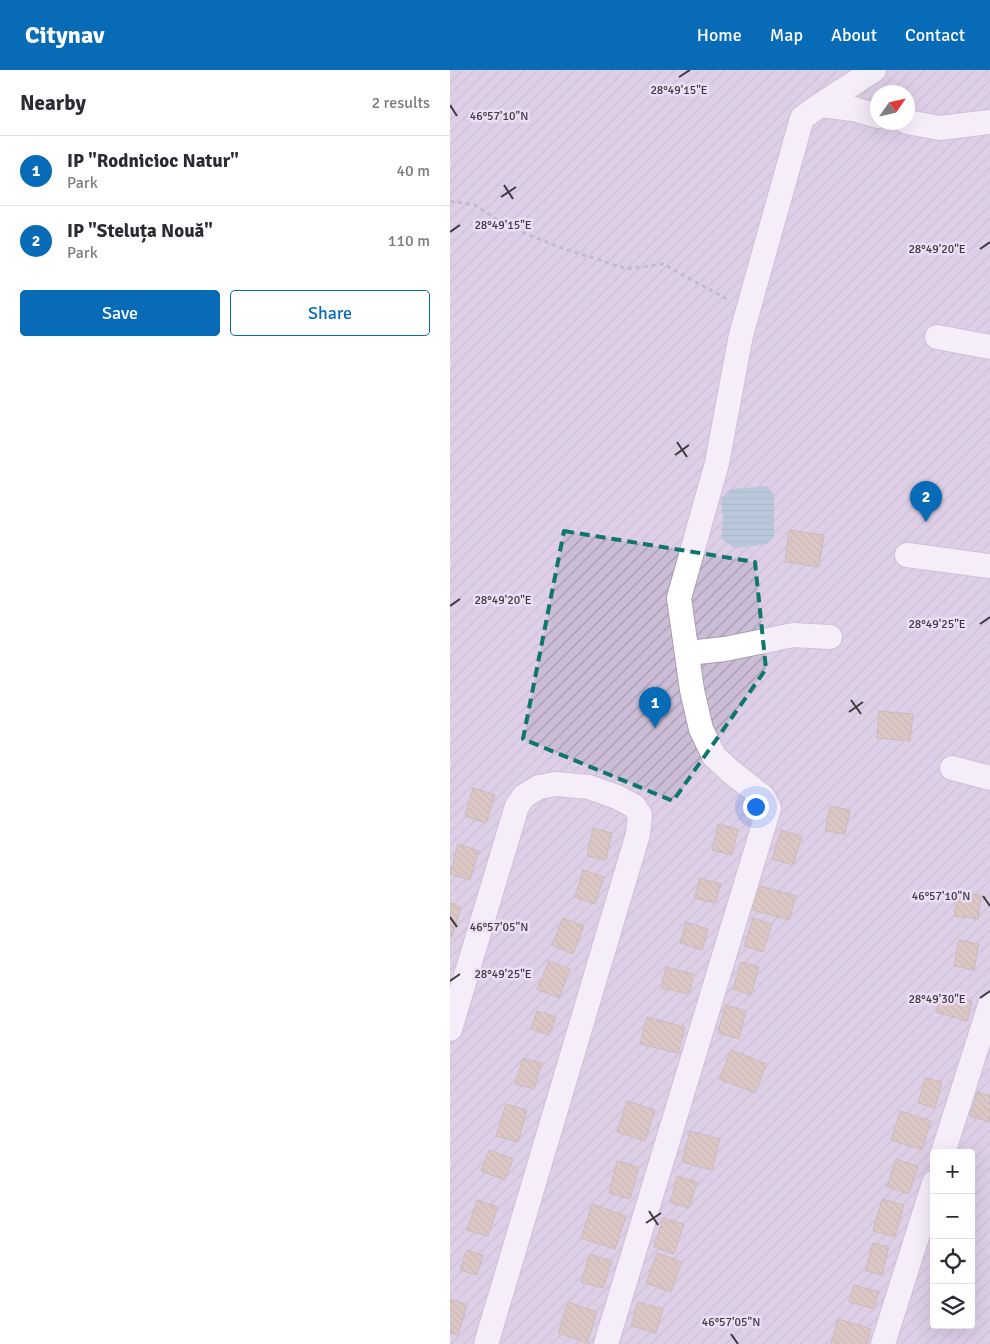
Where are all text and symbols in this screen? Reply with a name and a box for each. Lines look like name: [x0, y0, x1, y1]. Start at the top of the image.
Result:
text: Citynav: [25, 20, 104, 50]
text: Home: [697, 24, 742, 46]
text: Map: [770, 24, 803, 46]
text: About: [831, 24, 877, 46]
text: Contact: [905, 24, 965, 46]
text: 28°49'15"E: [650, 83, 708, 98]
north arrow: [870, 85, 915, 130]
text: Nearby: [20, 90, 86, 116]
text: 2 results: [371, 93, 430, 113]
text: 46°57'10"N: [470, 109, 528, 124]
text: IP "Rodnicioc Natur": [67, 149, 239, 173]
text: 1: [32, 161, 40, 181]
text: 40 m: [396, 161, 430, 181]
text: Park: [67, 173, 98, 193]
text: 28°49'15"E: [474, 218, 532, 233]
text: IP "Steluța Nouă": [67, 219, 213, 243]
text: 2: [32, 231, 40, 251]
text: 110 m: [388, 231, 430, 251]
text: 28°49'20"E: [908, 242, 966, 257]
text: Park: [67, 243, 98, 263]
button: Save: [20, 290, 220, 336]
button: Share: [230, 290, 430, 336]
pin: 2: [910, 481, 942, 522]
text: 28°49'20"E: [474, 593, 532, 608]
text: 28°49'25"E: [908, 617, 966, 632]
pin: 1: [639, 687, 671, 728]
your location: [743, 794, 769, 820]
text: 46°57'10"N: [912, 889, 970, 904]
text: 46°57'05"N: [470, 920, 528, 935]
text: 28°49'25"E: [474, 967, 532, 982]
text: 28°49'30"E: [908, 992, 966, 1007]
map controls: [930, 1149, 975, 1329]
button: +: [930, 1149, 975, 1194]
button: −: [930, 1194, 975, 1239]
button: locate: [930, 1239, 975, 1284]
button: layers: [930, 1284, 975, 1329]
text: 46°57'05"N: [702, 1315, 760, 1330]

